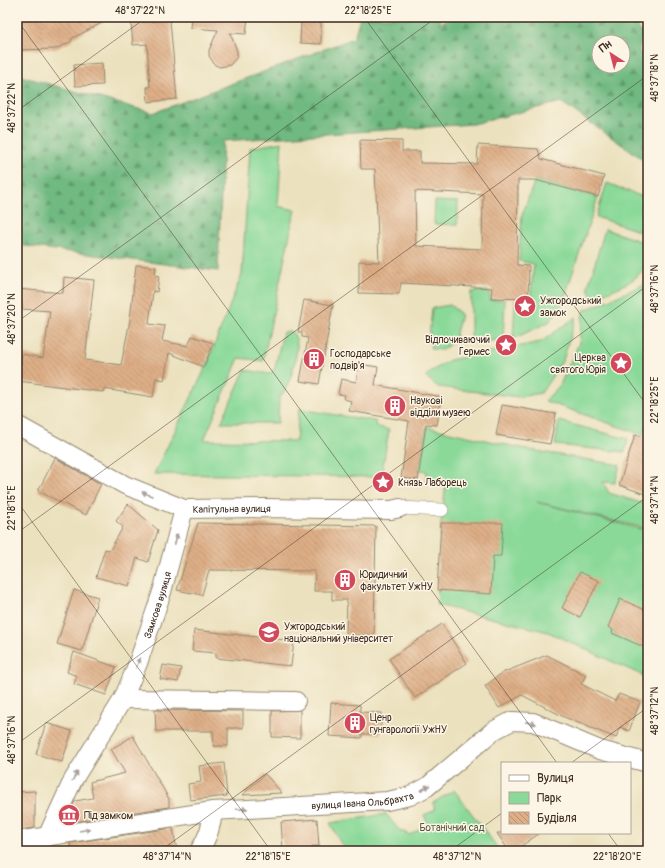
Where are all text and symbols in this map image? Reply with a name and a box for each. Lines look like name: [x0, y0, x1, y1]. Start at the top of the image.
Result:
text: 48°37'22"N: [115, 5, 165, 17]
text: 22°18'25"E: [345, 5, 391, 17]
north arrow: [591, 34, 631, 74]
text: Пн: [597, 37, 615, 55]
text: 48°37'18"N: [649, 54, 661, 102]
text: 48°37'22"N: [6, 83, 18, 133]
text: 48°37'16"N: [649, 264, 661, 313]
text: 48°37'20"N: [6, 293, 18, 345]
place icon: Ужгородський замок: [512, 293, 538, 319]
place label: Ужгородський замок: [540, 295, 602, 319]
place icon: Відпочиваючий Гермес: [493, 332, 519, 358]
place label: Відпочиваючий Гермес: [425, 334, 490, 358]
building icon: Господарське подвір'я: [301, 346, 327, 372]
place label: Господарське подвір'я: [330, 348, 391, 372]
place icon: Церква святого Юрія: [608, 350, 634, 376]
place label: Церква святого Юрія: [550, 352, 606, 376]
text: 22°18'25"E: [649, 377, 661, 423]
building icon: Наукові відділи музею: [382, 393, 408, 419]
place label: Наукові відділи музею: [410, 395, 471, 419]
place icon: Князь Лаборець: [370, 469, 396, 495]
text: 48°37'14"N: [649, 475, 661, 524]
place label: Князь Лаборець: [398, 477, 467, 489]
text: 22°18'15"E: [6, 485, 18, 531]
one-way arrow: [141, 490, 153, 496]
street label: Капітульна вулиця: [193, 503, 271, 516]
one-way arrow: [174, 533, 180, 545]
building icon: Юридичний факультет УжНУ: [332, 567, 358, 593]
place label: Юридичний факультет УжНУ: [360, 569, 433, 593]
street label: Замкова вулиця: [142, 570, 174, 640]
school or university icon: Ужгородський національний університет: [256, 619, 282, 645]
place label: Ужгородський національний університет: [284, 621, 393, 645]
one-way arrow: [136, 657, 142, 669]
text: 48°37'12"N: [649, 687, 661, 735]
building icon: Ценр гунгарології УжНУ: [342, 710, 368, 736]
place label: Ценр гунгарології УжНУ: [370, 712, 447, 736]
text: 48°37'16"N: [6, 715, 18, 764]
one-way arrow: [525, 720, 537, 726]
legend: [501, 762, 631, 834]
one-way arrow: [72, 770, 79, 782]
text: Вулиця: [537, 771, 574, 786]
one-way arrow: [419, 784, 431, 791]
street label: вулиця Івана Ольбрахта: [311, 790, 416, 812]
text: Парк: [537, 791, 562, 806]
museum icon: Під замком: [56, 802, 82, 828]
one-way arrow: [236, 806, 249, 812]
place label: Під замком: [84, 810, 134, 822]
text: Будівля: [537, 811, 577, 826]
park label: Ботанічний сад: [420, 822, 485, 834]
one-way arrow: [79, 827, 91, 833]
text: 48°37'14"N: [143, 851, 192, 863]
text: 22°18'15"E: [245, 851, 291, 863]
text: 48°37'12"N: [433, 851, 481, 863]
text: 22°18'20"E: [593, 851, 641, 863]

